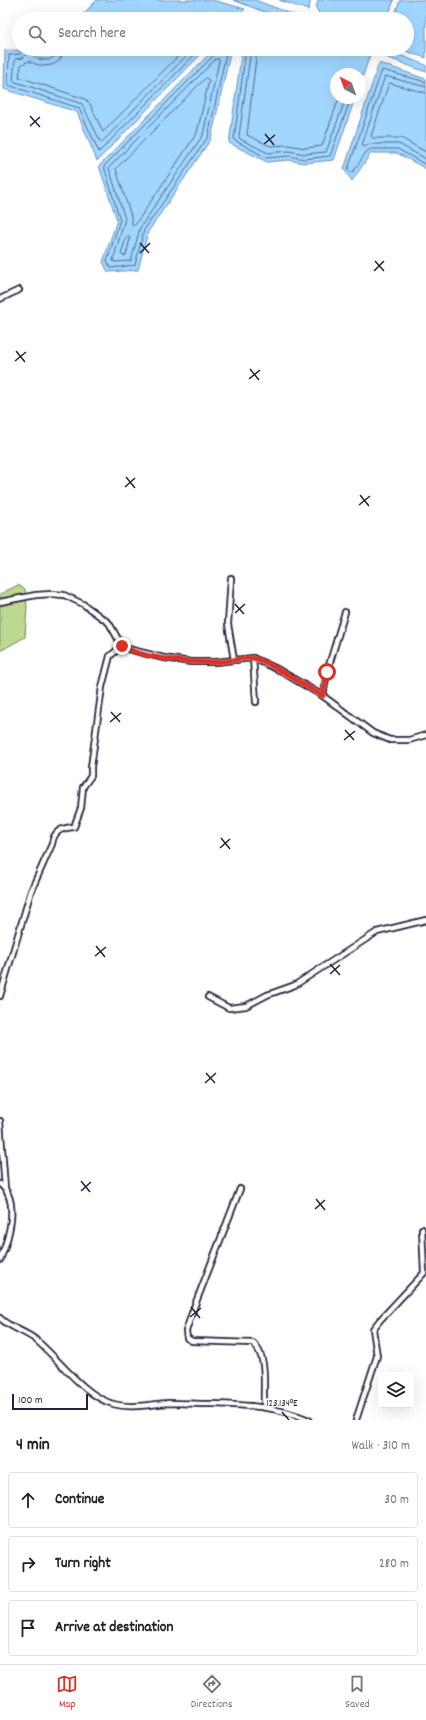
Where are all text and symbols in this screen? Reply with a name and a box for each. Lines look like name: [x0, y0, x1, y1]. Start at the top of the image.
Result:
search box: [12, 12, 414, 56]
icon: search: [26, 23, 48, 45]
text: Search here: [58, 23, 126, 45]
north arrow: [330, 68, 366, 104]
route end: [113, 637, 131, 655]
route start: [318, 663, 336, 681]
map controls: [378, 1372, 414, 1408]
button: layers: [378, 1372, 414, 1408]
scale bar: [12, 1392, 88, 1411]
text: 100 m: [18, 1393, 42, 1409]
text: 123.134°E: [266, 1397, 298, 1411]
text: 4 min: [16, 1434, 50, 1458]
text: Walk · 310 m: [351, 1437, 410, 1456]
icon: ahead: [17, 1489, 39, 1511]
text: Continue: [55, 1489, 104, 1511]
text: 30 m: [384, 1491, 409, 1510]
icon: right: [17, 1553, 39, 1575]
text: Turn right: [55, 1553, 111, 1575]
text: 280 m: [379, 1555, 409, 1574]
icon: arrive: [17, 1617, 39, 1639]
text: Arrive at destination: [55, 1617, 173, 1639]
tab: Map: [56, 1673, 78, 1713]
tab: Directions: [191, 1673, 233, 1713]
tab: Saved: [345, 1673, 370, 1713]

